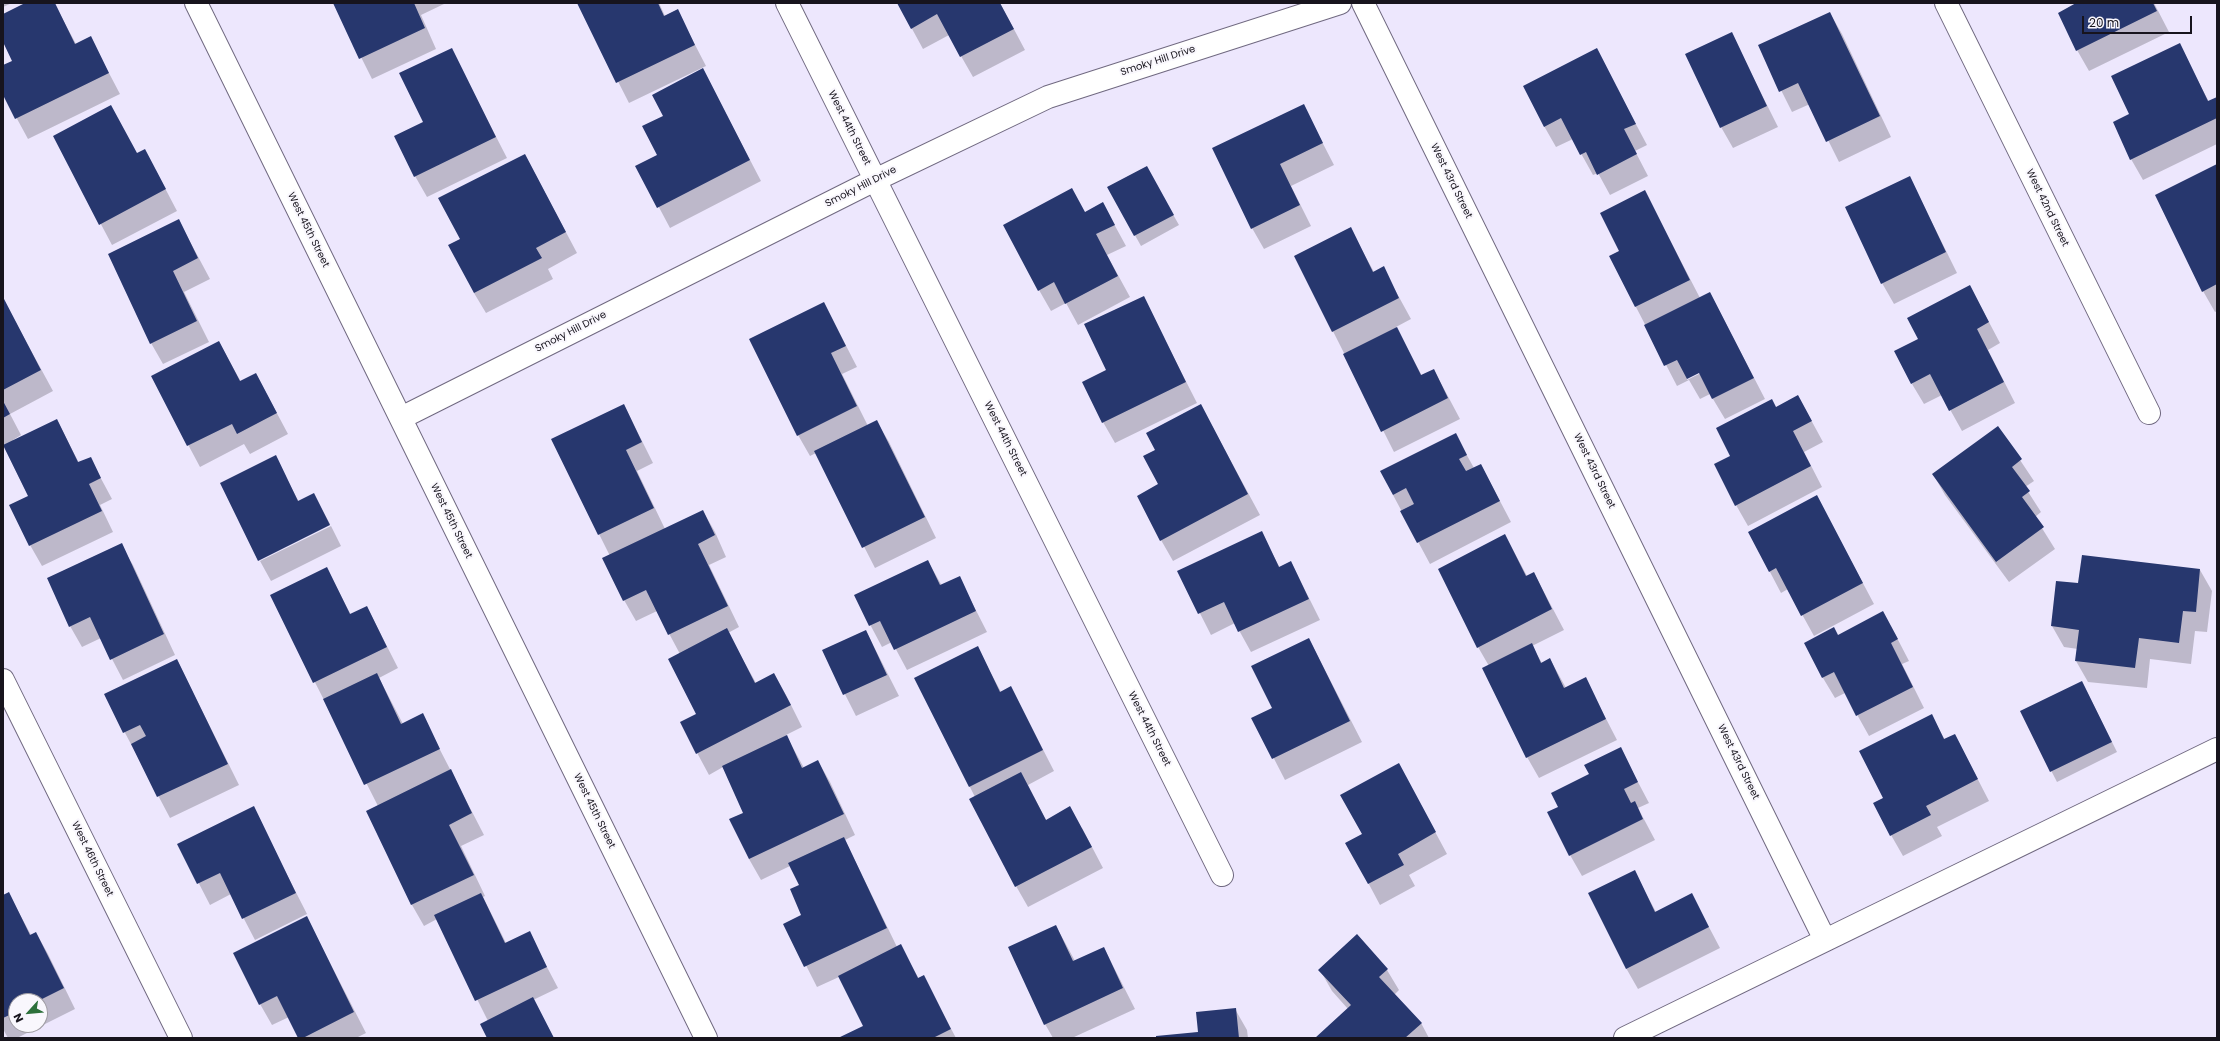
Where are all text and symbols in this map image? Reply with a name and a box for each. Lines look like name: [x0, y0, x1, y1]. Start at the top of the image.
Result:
scale bar: [2084, 8, 2194, 34]
text: 20 m: [2089, 14, 2119, 31]
street label: Smoky Hill Drive: [1119, 43, 1197, 79]
street label: West 44th Street: [825, 89, 873, 167]
street label: West 43rd Street: [1428, 141, 1474, 221]
street label: Smoky Hill Drive: [824, 164, 898, 210]
street label: West 42nd Street: [2023, 167, 2071, 249]
street label: West 45th Street: [285, 190, 331, 270]
street label: Smoky Hill Drive: [534, 309, 608, 355]
street label: West 44th Street: [981, 400, 1029, 478]
street label: West 43rd Street: [1571, 431, 1617, 511]
street label: West 45th Street: [428, 481, 474, 561]
street label: West 44th Street: [1125, 690, 1173, 768]
street label: West 43rd Street: [1715, 722, 1761, 802]
street label: West 45th Street: [571, 771, 617, 851]
street label: West 46th Street: [69, 819, 115, 899]
north arrow: [8, 993, 48, 1033]
text: N: [9, 1011, 27, 1025]

